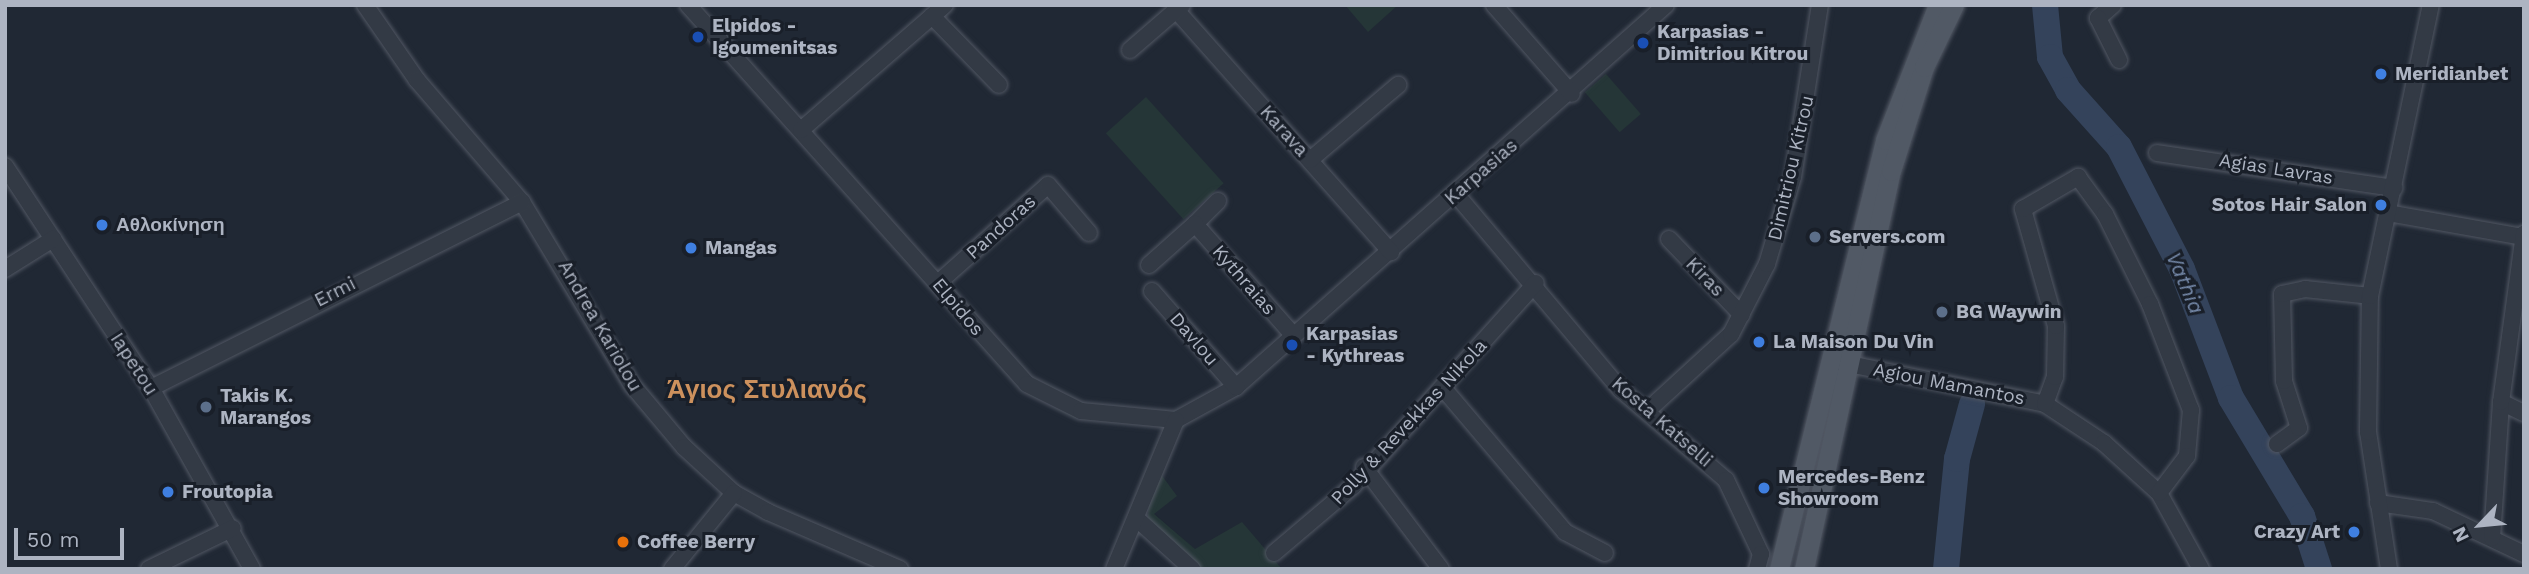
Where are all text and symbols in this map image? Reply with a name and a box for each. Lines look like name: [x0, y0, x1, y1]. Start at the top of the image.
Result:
place label: Elpidos - Igoumenitsas: [712, 15, 837, 59]
place label: Karpasias - Dimitriou Kitrou: [1657, 21, 1808, 65]
marker: Elpidos - Igoumenitsas: [690, 29, 706, 45]
marker: Karpasias - Dimitriou Kitrou: [1635, 35, 1651, 51]
place label: Meridianbet: [2395, 63, 2508, 85]
marker: Meridianbet: [2373, 66, 2389, 82]
street label: Dimitriou Kitrou: [1763, 93, 1819, 243]
street label: Karava: [1255, 101, 1313, 161]
street label: Karpasias: [1440, 134, 1522, 210]
street label: Agias Lavras: [2217, 149, 2335, 189]
street label: Pandoras: [962, 190, 1040, 264]
place label: Sotos Hair Salon: [2211, 194, 2367, 216]
marker: Sotos Hair Salon: [2373, 197, 2389, 213]
place label: Αθλοκίνηση: [116, 214, 225, 236]
marker: Αθλοκίνηση: [94, 217, 110, 233]
place label: Servers.com: [1829, 226, 1945, 248]
marker: Servers.com: [1807, 229, 1823, 245]
place label: Mangas: [705, 237, 777, 259]
marker: Mangas: [683, 240, 699, 256]
street label: Kythraias: [1207, 240, 1281, 320]
water label: Vathia: [2161, 248, 2209, 318]
street label: Kiras: [1681, 253, 1729, 301]
street label: Andrea Kariolou: [553, 256, 647, 396]
street label: Ermi: [311, 272, 359, 312]
street label: Elpidos: [927, 274, 989, 340]
place label: BG Waywin: [1956, 301, 2062, 323]
marker: BG Waywin: [1934, 304, 1950, 320]
street label: Davlou: [1165, 308, 1223, 370]
place label: Karpasias - Kythreas: [1306, 323, 1404, 367]
street label: Iapetou: [105, 328, 163, 400]
place label: La Maison Du Vin: [1773, 331, 1934, 353]
street label: Polly & Revekkas Nikola: [1326, 334, 1492, 510]
marker: La Maison Du Vin: [1751, 334, 1767, 350]
marker: Karpasias - Kythreas: [1284, 337, 1300, 353]
street label: Agiou Mamantos: [1871, 358, 2027, 410]
street label: Kosta Katselli: [1607, 372, 1717, 472]
district label: Άγιος Στυλιανός: [667, 374, 867, 406]
place label: Takis K. Marangos: [220, 385, 311, 429]
marker: Takis K. Marangos: [198, 399, 214, 415]
place label: Mercedes-Benz Showroom: [1778, 466, 1925, 510]
marker: Mercedes-Benz Showroom: [1756, 480, 1772, 496]
place label: Froutopia: [182, 481, 273, 503]
marker: Froutopia: [160, 484, 176, 500]
north arrow: [2445, 490, 2515, 560]
scale bar: [18, 514, 128, 558]
place label: Crazy Art: [2253, 521, 2340, 543]
text: N: [2447, 523, 2474, 546]
marker: Crazy Art: [2346, 524, 2362, 540]
text: 50 m: [27, 527, 79, 552]
place label: Coffee Berry: [637, 531, 755, 553]
marker: Coffee Berry: [615, 534, 631, 550]

